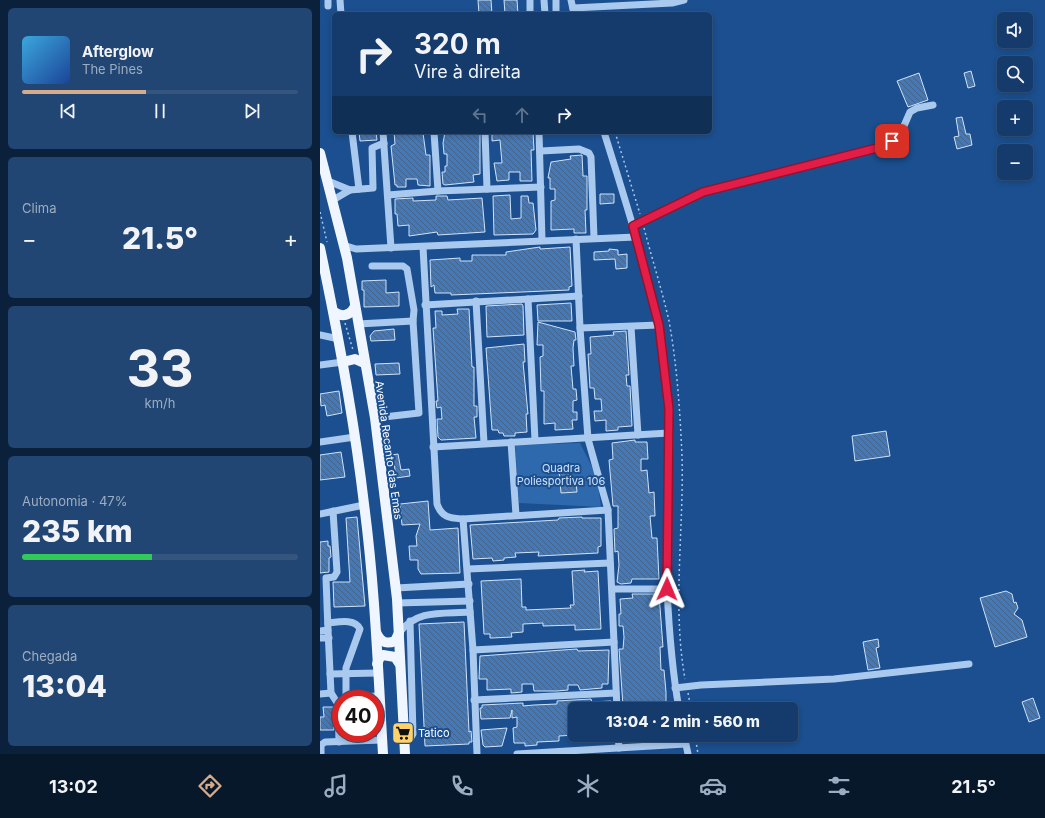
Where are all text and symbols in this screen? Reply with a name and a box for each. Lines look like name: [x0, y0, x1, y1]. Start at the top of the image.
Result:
map controls: [997, 12, 1033, 180]
button: sound: [997, 12, 1033, 48]
text: 320 m: [414, 27, 501, 61]
icon: right: [348, 28, 400, 80]
text: Afterglow: [82, 42, 154, 61]
button: search: [997, 56, 1033, 92]
text: The Pines: [82, 61, 143, 77]
text: Vire à direita: [414, 61, 521, 82]
icon: previous: [57, 100, 79, 122]
icon: pause: [149, 100, 171, 122]
icon: next: [241, 100, 263, 122]
button: +: [997, 100, 1033, 136]
icon: left: [469, 104, 491, 126]
icon: ahead: [511, 104, 533, 126]
icon: right: [553, 104, 575, 126]
pin: [875, 124, 909, 158]
icon: arrive: [881, 130, 903, 152]
button: −: [997, 144, 1033, 180]
text: Clima: [22, 200, 56, 216]
text: 21.5°: [122, 220, 198, 256]
text: −: [22, 226, 37, 252]
text: +: [283, 226, 298, 252]
text: 33: [126, 337, 194, 400]
street label: Avenida Recanto das Emas: [372, 380, 406, 520]
text: km/h: [145, 395, 175, 411]
park label: Quadra Poliesportiva 106: [517, 461, 606, 488]
text: Autonomia · 47%: [22, 493, 127, 509]
text: 235 km: [22, 513, 133, 549]
position arrow: [646, 568, 688, 610]
text: Chegada: [22, 648, 77, 664]
text: 13:04: [22, 668, 107, 704]
speed limit sign: 40: [332, 690, 384, 742]
text: 13:04 · 2 min · 560 m: [606, 712, 760, 731]
supermarket icon: Tatico: [390, 720, 416, 746]
place label: Tatico: [418, 726, 450, 740]
icon: directions: [196, 772, 224, 800]
icon: music: [322, 772, 350, 800]
icon: phone: [448, 772, 476, 800]
icon: climate: [574, 772, 602, 800]
icon: car: [699, 772, 727, 800]
icon: filters: [825, 772, 853, 800]
text: 13:02: [49, 776, 98, 797]
text: 21.5°: [951, 776, 996, 797]

